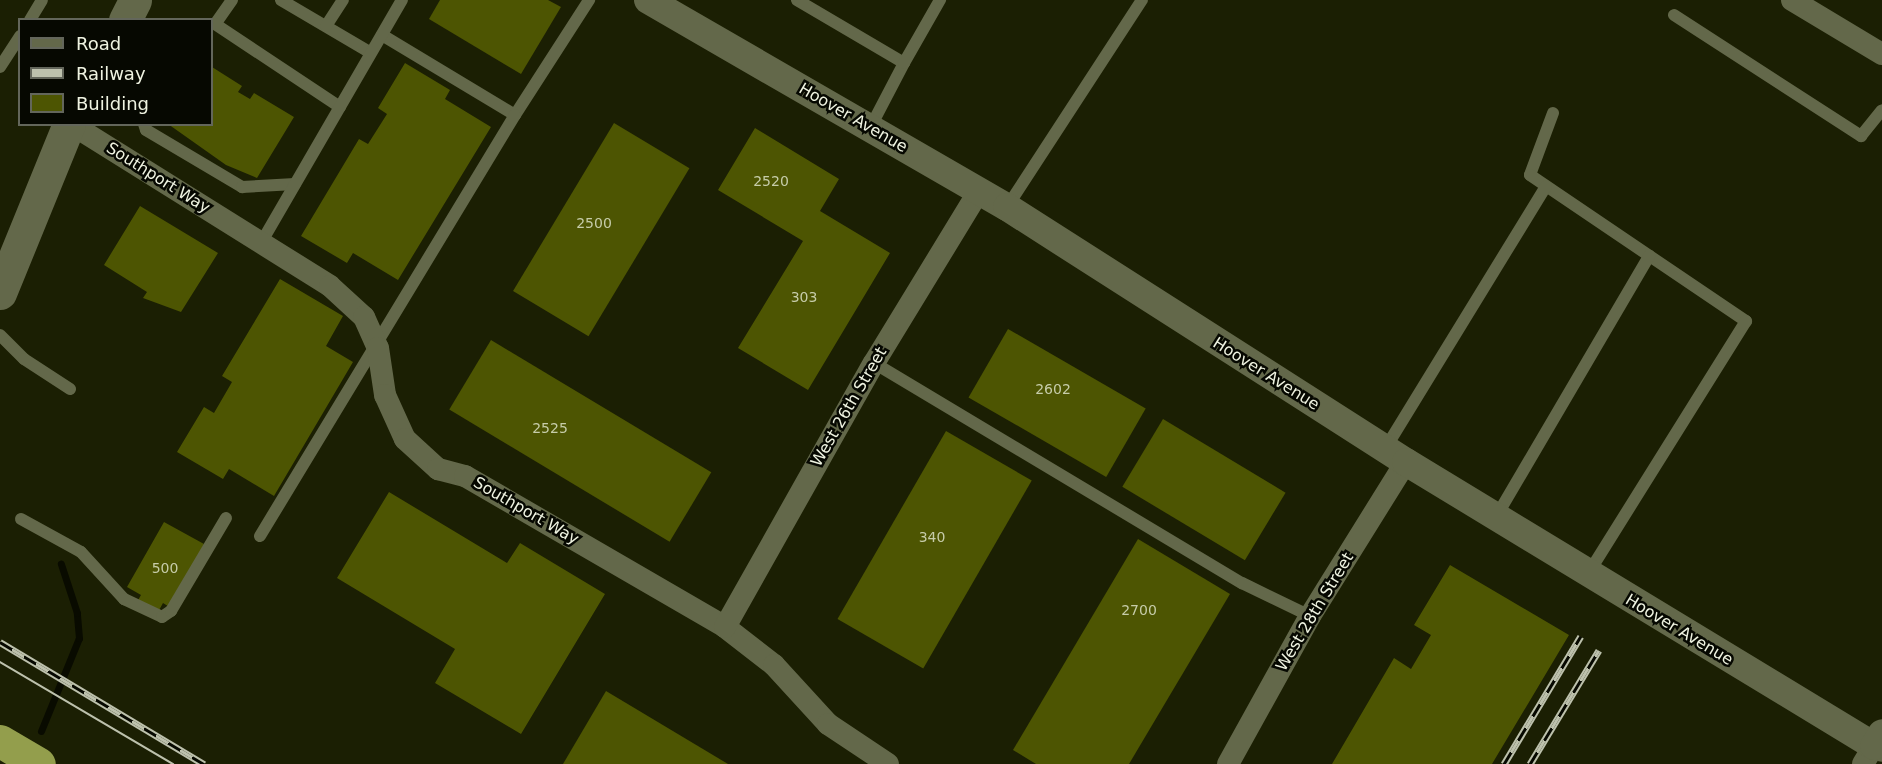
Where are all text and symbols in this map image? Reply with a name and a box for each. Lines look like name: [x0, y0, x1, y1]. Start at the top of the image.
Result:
legend: [18, 18, 213, 126]
text: Road: [76, 33, 121, 54]
text: Railway: [76, 63, 146, 84]
street label: Hoover Avenue: [795, 79, 911, 157]
text: Building: [76, 93, 149, 114]
street label: Southport Way: [103, 138, 213, 218]
house number: 2520: [753, 173, 789, 189]
house number: 2500: [576, 215, 612, 231]
house number: 303: [791, 289, 817, 305]
street label: Hoover Avenue: [1209, 334, 1323, 414]
street label: West 26th Street: [807, 344, 891, 470]
house number: 2602: [1035, 381, 1071, 397]
house number: 2525: [532, 420, 568, 436]
street label: Southport Way: [470, 473, 582, 549]
house number: 340: [919, 529, 945, 545]
street label: West 28th Street: [1272, 549, 1358, 675]
house number: 500: [152, 560, 178, 576]
street label: Hoover Avenue: [1622, 590, 1736, 670]
house number: 2700: [1121, 602, 1157, 618]

